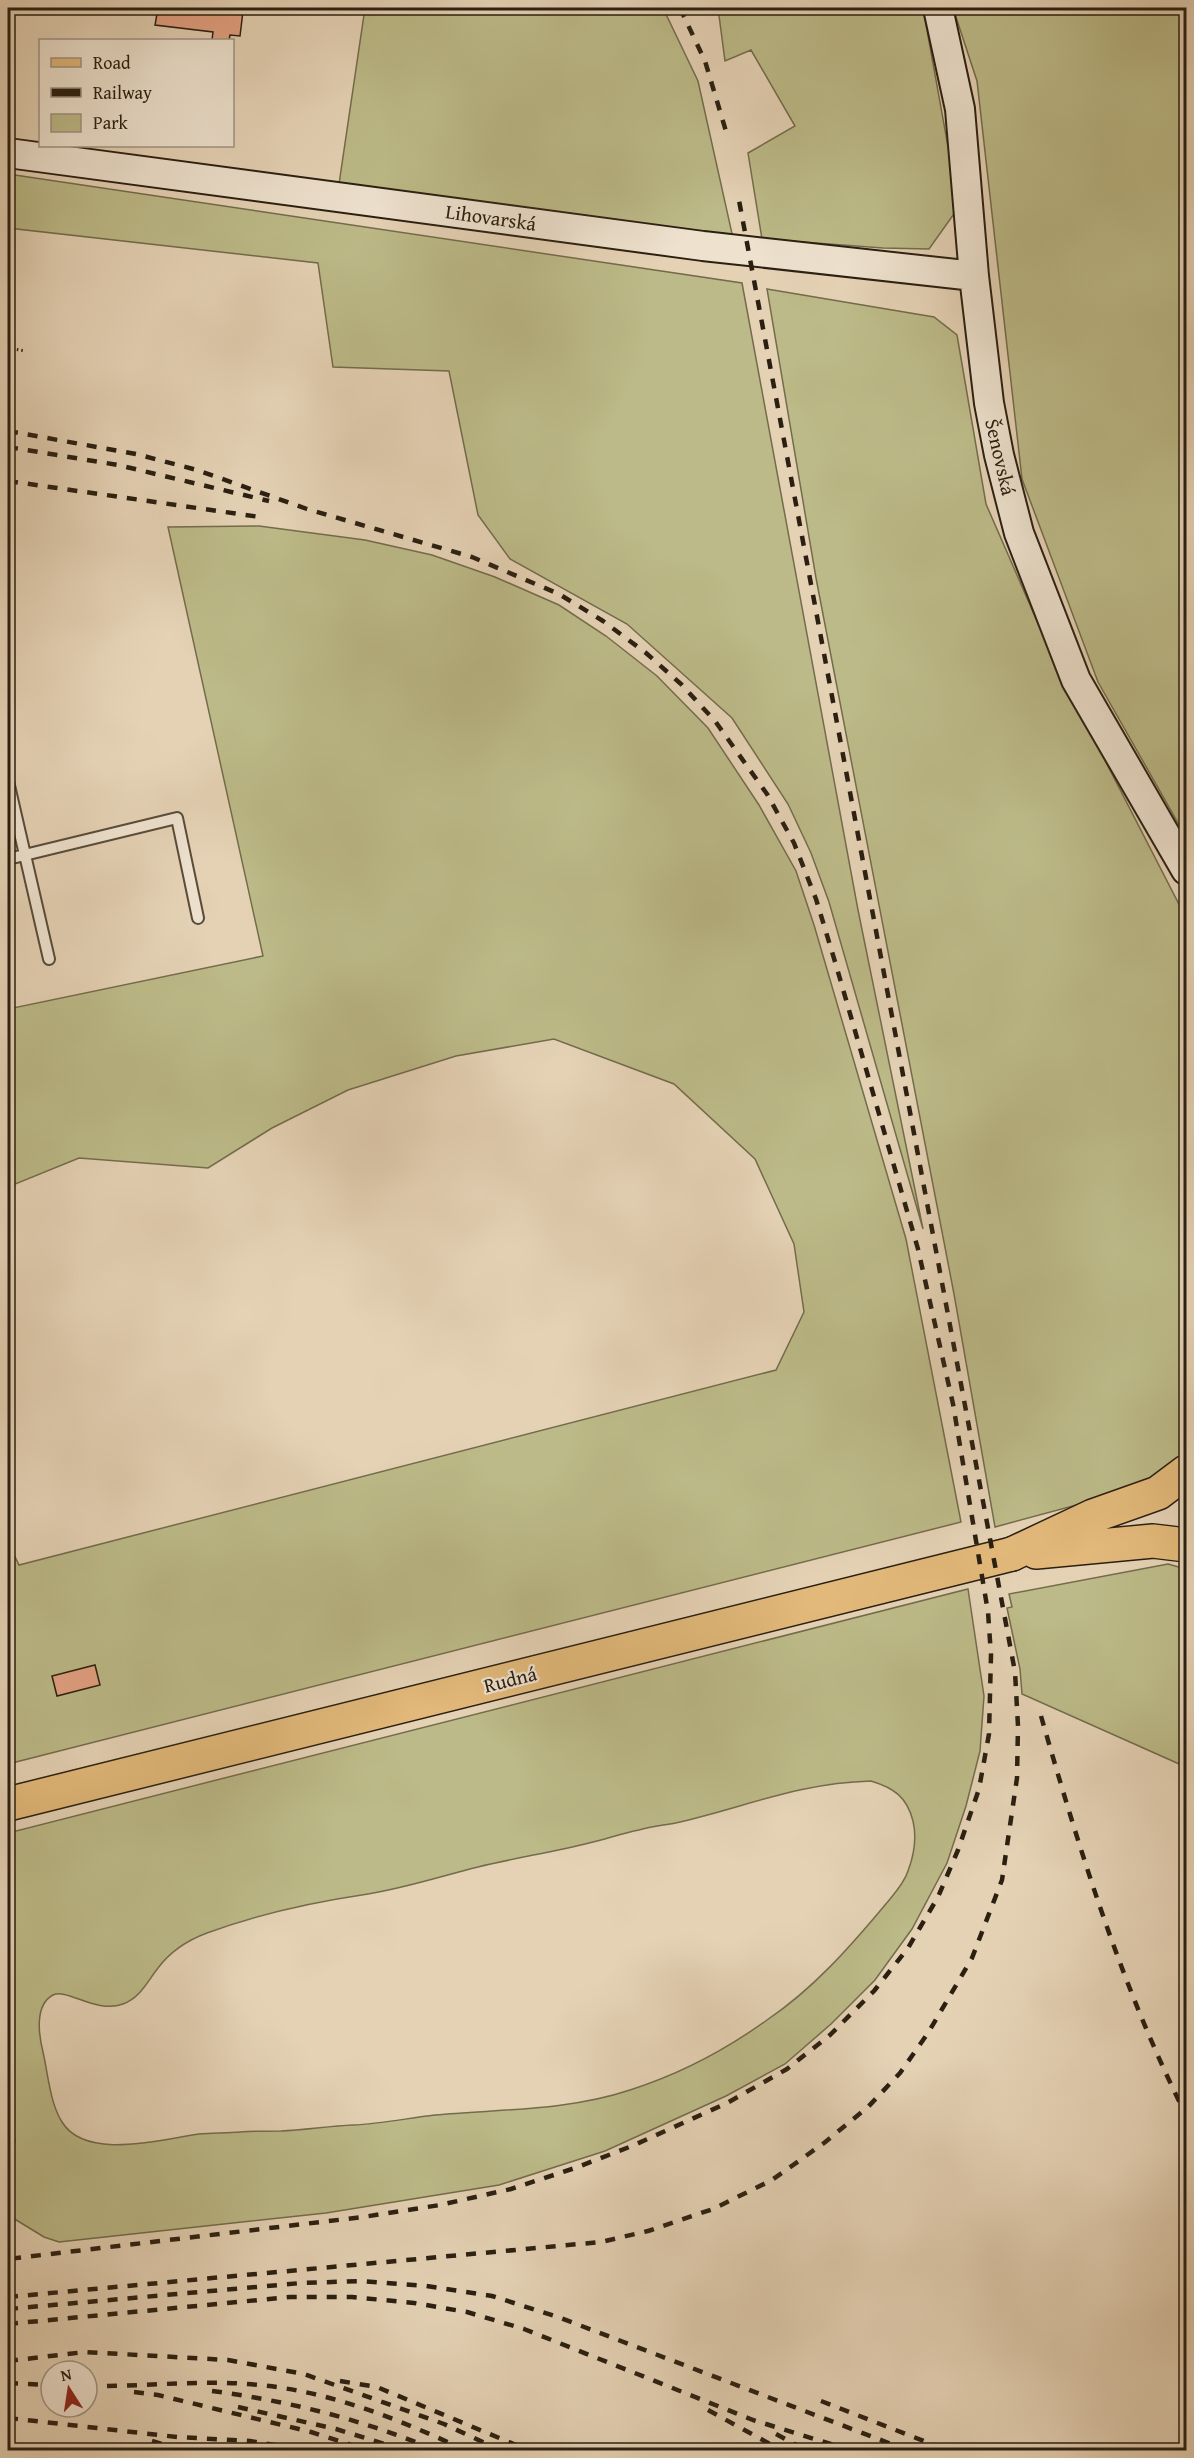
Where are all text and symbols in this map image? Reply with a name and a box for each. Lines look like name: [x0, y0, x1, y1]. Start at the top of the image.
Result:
legend: [39, 39, 234, 147]
text: Road: [93, 49, 131, 76]
text: Railway: [93, 79, 152, 106]
text: Park: [93, 109, 129, 136]
street label: Lihovarská: [444, 196, 539, 238]
street label: Šenovská: [978, 416, 1024, 499]
street label: Rudná: [480, 1658, 540, 1700]
north arrow: [39, 2359, 99, 2419]
text: N: [58, 2361, 74, 2387]

